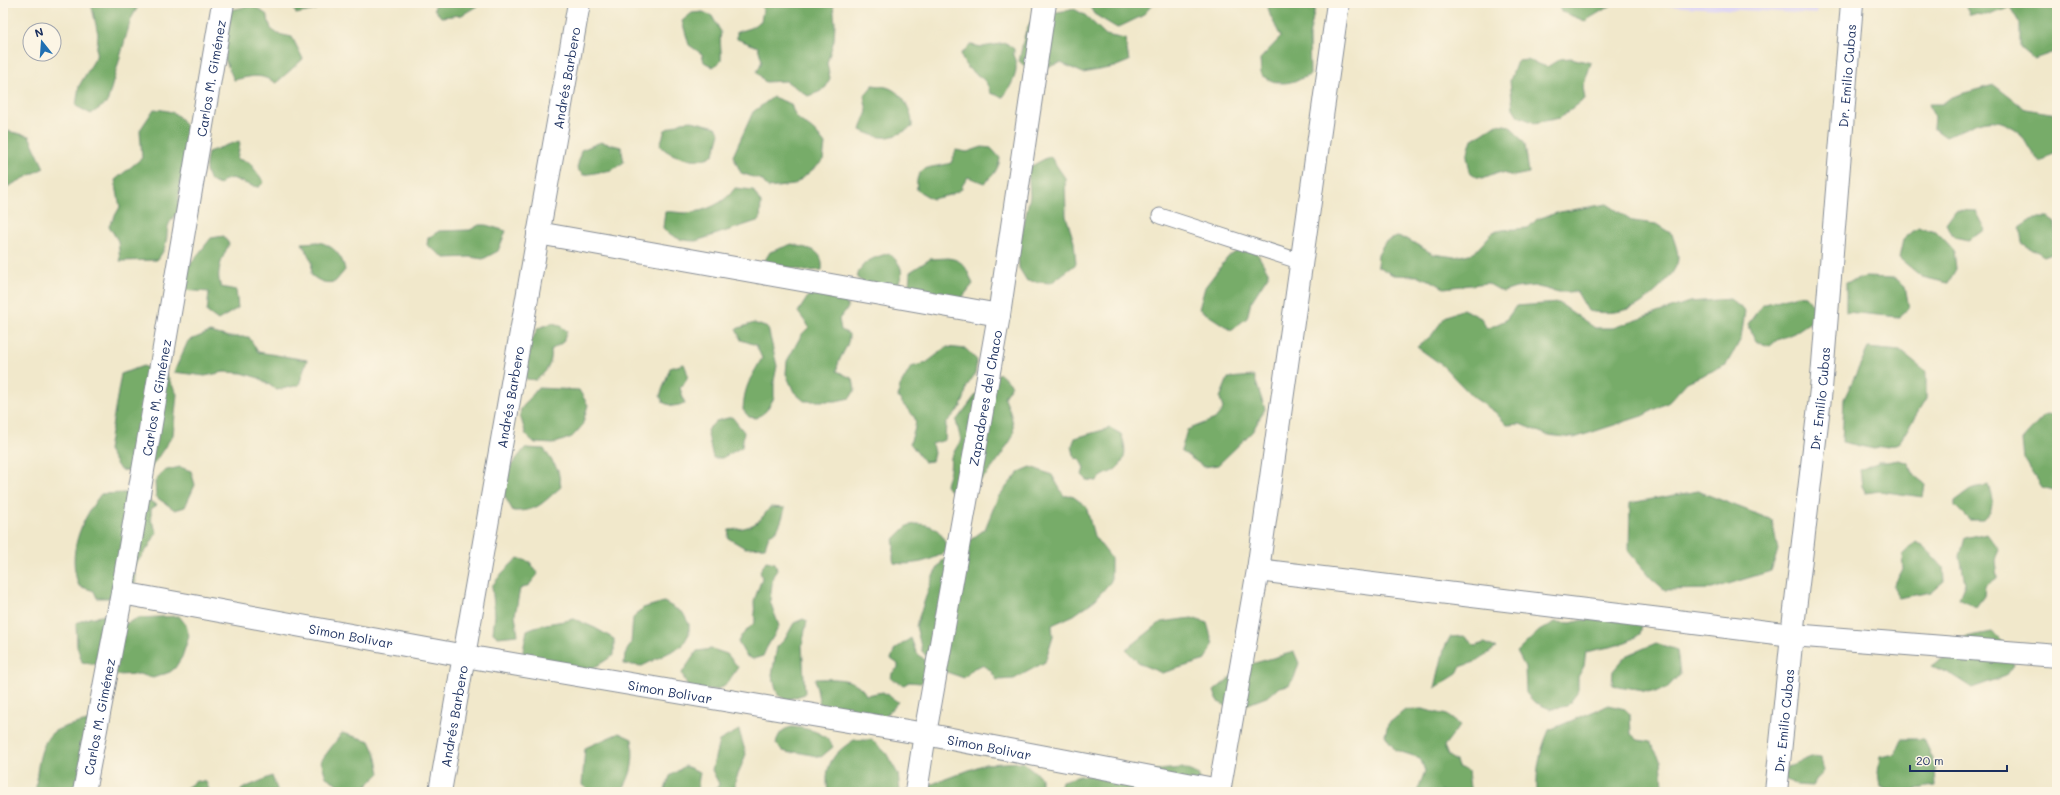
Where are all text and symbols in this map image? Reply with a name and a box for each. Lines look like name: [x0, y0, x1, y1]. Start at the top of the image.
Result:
street label: Carlos M. Giménez: [192, 18, 229, 138]
north arrow: [22, 22, 62, 62]
street label: Dr. Emilio Cubas: [1834, 23, 1859, 128]
text: N: [33, 24, 45, 40]
street label: Andrés Barbero: [548, 25, 583, 130]
street label: Zapadores del Chaco: [964, 328, 1005, 467]
street label: Carlos M. Giménez: [137, 338, 174, 457]
street label: Andrés Barbero: [492, 345, 527, 449]
street label: Dr. Emilio Cubas: [1805, 346, 1833, 451]
street label: Simon Bolivar: [308, 619, 395, 651]
street label: Carlos M. Giménez: [79, 657, 118, 776]
street label: Andrés Barbero: [436, 664, 471, 768]
street label: Dr. Emilio Cubas: [1770, 668, 1797, 773]
street label: Simon Bolivar: [627, 675, 714, 706]
street label: Simon Bolivar: [946, 730, 1033, 763]
scale bar: [1910, 747, 2007, 773]
text: 20 m: [1916, 752, 1944, 768]

